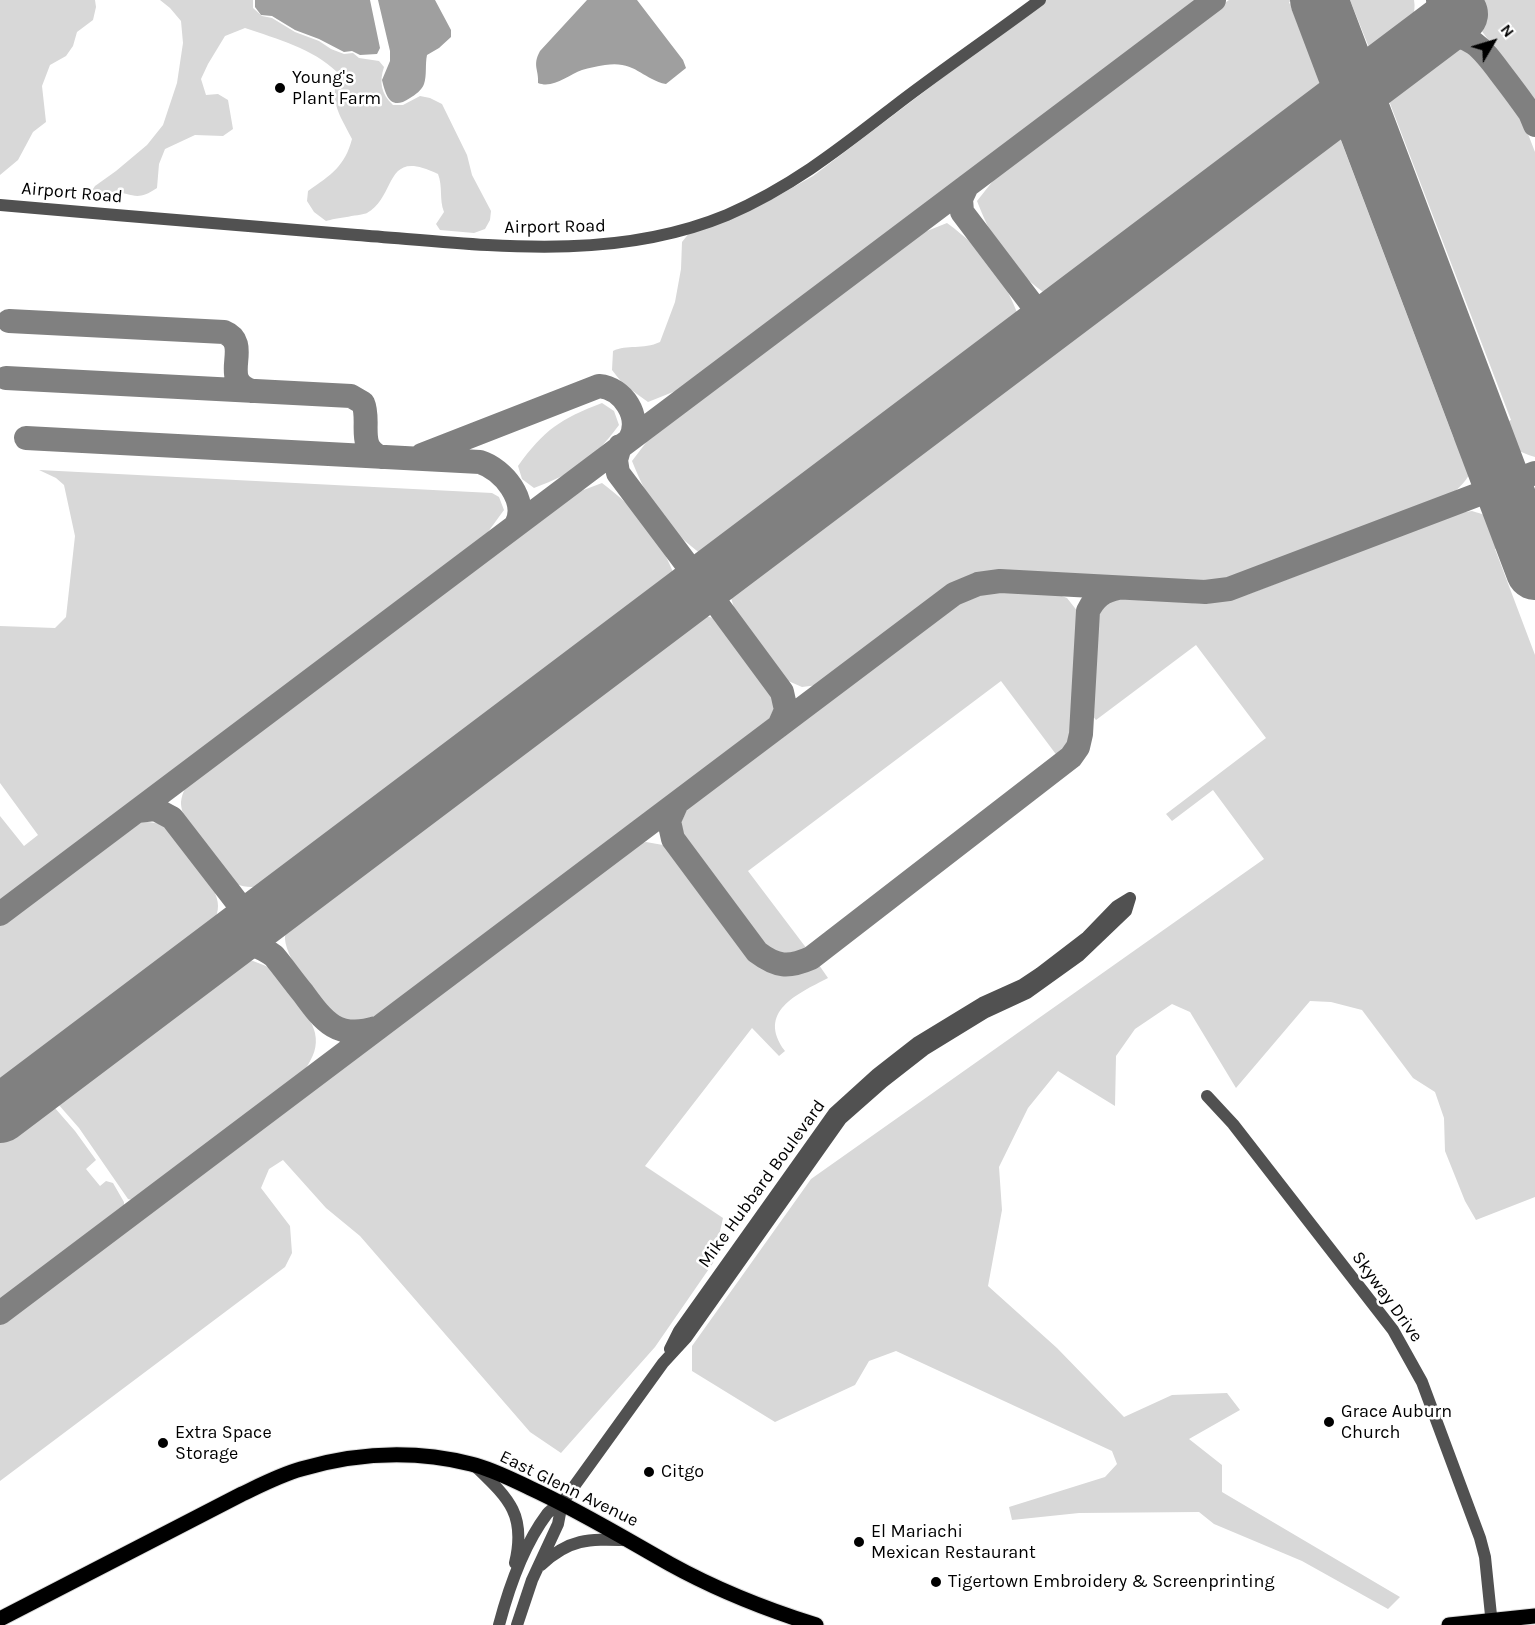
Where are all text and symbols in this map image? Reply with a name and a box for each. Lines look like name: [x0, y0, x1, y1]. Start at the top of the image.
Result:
north arrow: [1463, 12, 1523, 72]
text: N: [1497, 20, 1519, 41]
place label: Young's Plant Farm: [292, 67, 381, 110]
marker: Young's Plant Farm: [273, 81, 287, 95]
street label: Airport Road: [20, 178, 124, 208]
street label: Airport Road: [504, 215, 606, 239]
street label: Mike Hubbard Boulevard: [694, 1096, 830, 1272]
street label: Skyway Drive: [1347, 1247, 1427, 1347]
place label: Grace Auburn Church: [1341, 1401, 1452, 1444]
marker: Grace Auburn Church: [1322, 1415, 1336, 1429]
place label: Extra Space Storage: [175, 1422, 272, 1464]
marker: Extra Space Storage: [156, 1436, 170, 1450]
street label: East Glenn Avenue: [496, 1446, 642, 1532]
place label: Citgo: [661, 1461, 704, 1483]
marker: Citgo: [642, 1465, 656, 1479]
place label: El Mariachi Mexican Restaurant: [871, 1521, 1036, 1564]
marker: El Mariachi Mexican Restaurant: [852, 1535, 866, 1549]
place label: Tigertown Embroidery & Screenprinting: [948, 1571, 1275, 1593]
marker: Tigertown Embroidery & Screenprinting: [929, 1575, 943, 1589]

